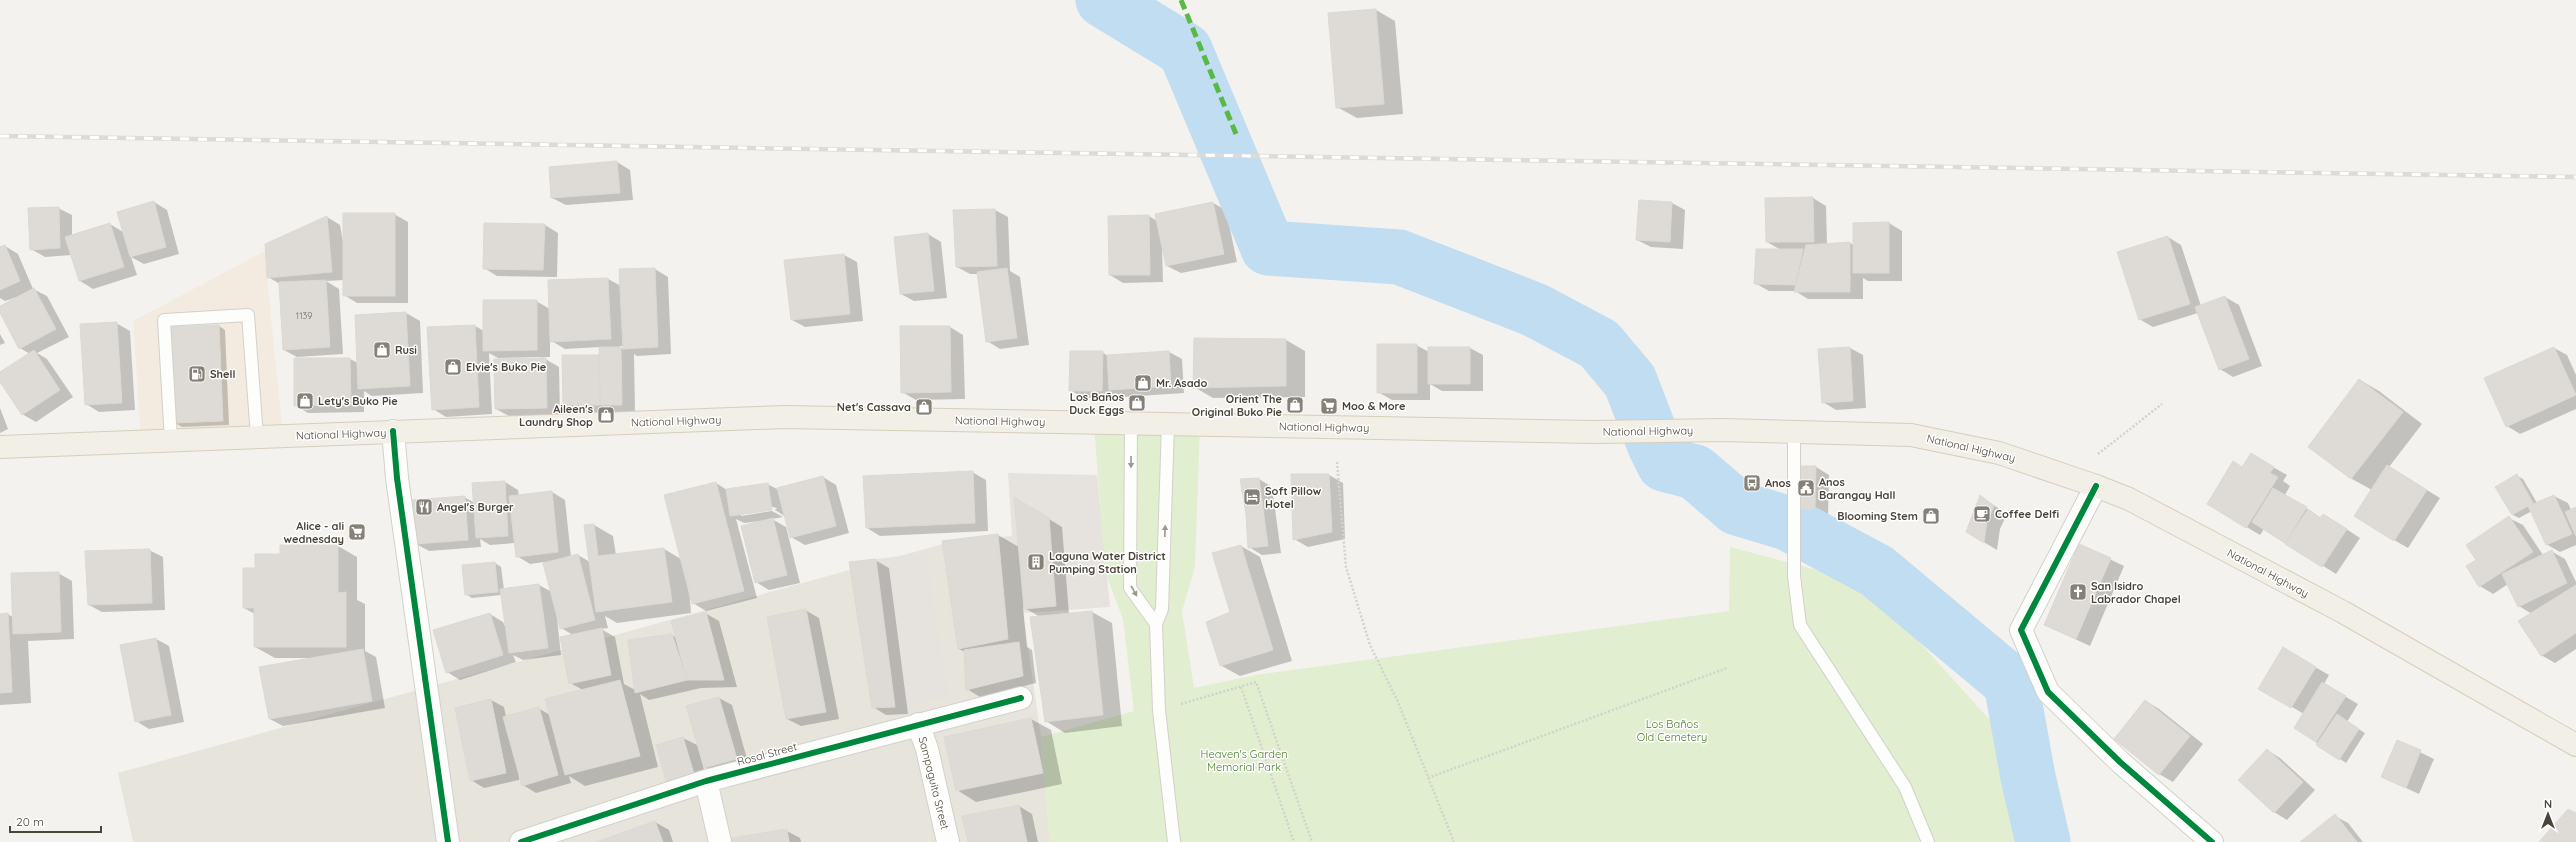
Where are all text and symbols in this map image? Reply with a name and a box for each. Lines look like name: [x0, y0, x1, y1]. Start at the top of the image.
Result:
house number: 1139: [296, 310, 312, 321]
shop icon: Rusi: [372, 340, 392, 360]
place label: Rusi: [395, 343, 417, 357]
shop icon: Elvie's Buko Pie: [443, 357, 463, 377]
place label: Elvie's Buko Pie: [466, 360, 547, 374]
fuel station icon: Shell: [187, 364, 207, 384]
place label: Shell: [210, 367, 235, 381]
shop icon: Mr. Asado: [1133, 373, 1153, 393]
place label: Mr. Asado: [1156, 376, 1208, 390]
place label: Los Baños Duck Eggs: [1069, 390, 1124, 417]
shop icon: Lety's Buko Pie: [295, 391, 315, 411]
place label: Orient The Original Buko Pie: [1192, 392, 1283, 419]
shop icon: Los Baños Duck Eggs: [1127, 393, 1147, 413]
place label: Lety's Buko Pie: [318, 394, 398, 408]
shop icon: Orient The Original Buko Pie: [1285, 395, 1305, 415]
supermarket icon: Moo & More: [1319, 396, 1339, 416]
shop icon: Net's Cassava: [914, 397, 934, 417]
place label: Moo & More: [1342, 399, 1406, 413]
place label: Net's Cassava: [837, 400, 911, 414]
place label: Aileen's Laundry Shop: [519, 402, 593, 429]
shop icon: Aileen's Laundry Shop: [596, 405, 616, 425]
street label: National Highway: [630, 412, 722, 430]
street label: National Highway: [955, 413, 1045, 429]
street label: National Highway: [1279, 419, 1369, 435]
street label: National Highway: [1603, 423, 1693, 439]
street label: National Highway: [295, 425, 387, 443]
street label: National Highway: [1925, 431, 2017, 465]
one-way arrow: [1128, 456, 1134, 469]
bus stop icon: Anos: [1742, 473, 1762, 493]
place label: Anos Barangay Hall: [1819, 475, 1895, 502]
place label: Anos: [1765, 476, 1791, 490]
public building icon: Anos Barangay Hall: [1796, 478, 1816, 498]
place label: Soft Pillow Hotel: [1265, 484, 1322, 511]
hotel icon: Soft Pillow Hotel: [1242, 487, 1262, 507]
restaurant icon: Angel's Burger: [414, 497, 434, 517]
place label: Angel's Burger: [437, 500, 514, 514]
cafe icon: Coffee Delfi: [1972, 504, 1992, 524]
shop icon: Blooming Stem: [1921, 506, 1941, 526]
place label: Coffee Delfi: [1995, 507, 2059, 521]
place label: Blooming Stem: [1837, 509, 1918, 523]
place label: Alice - ali wednesday: [284, 519, 344, 546]
supermarket icon: Alice - ali wednesday: [347, 522, 367, 542]
one-way arrow: [1161, 525, 1168, 537]
street label: National Highway: [2225, 546, 2311, 600]
place label: Laguna Water District Pumping Station: [1049, 549, 1166, 576]
building icon: Laguna Water District Pumping Station: [1026, 552, 1046, 572]
place label: San Isidro Labrador Chapel: [2091, 579, 2181, 606]
church icon: San Isidro Labrador Chapel: [2068, 582, 2088, 602]
one-way arrow: [1130, 585, 1137, 597]
park label: Los Baños Old Cemetery: [1637, 717, 1707, 744]
street label: Sampaguita Street: [916, 735, 952, 831]
street label: Rosal Street: [736, 739, 799, 769]
park label: Heaven's Garden Memorial Park: [1200, 747, 1288, 774]
north arrow: [2528, 794, 2568, 834]
text: N: [2544, 797, 2552, 811]
scale bar: [10, 808, 101, 834]
text: 20 m: [16, 814, 44, 829]

